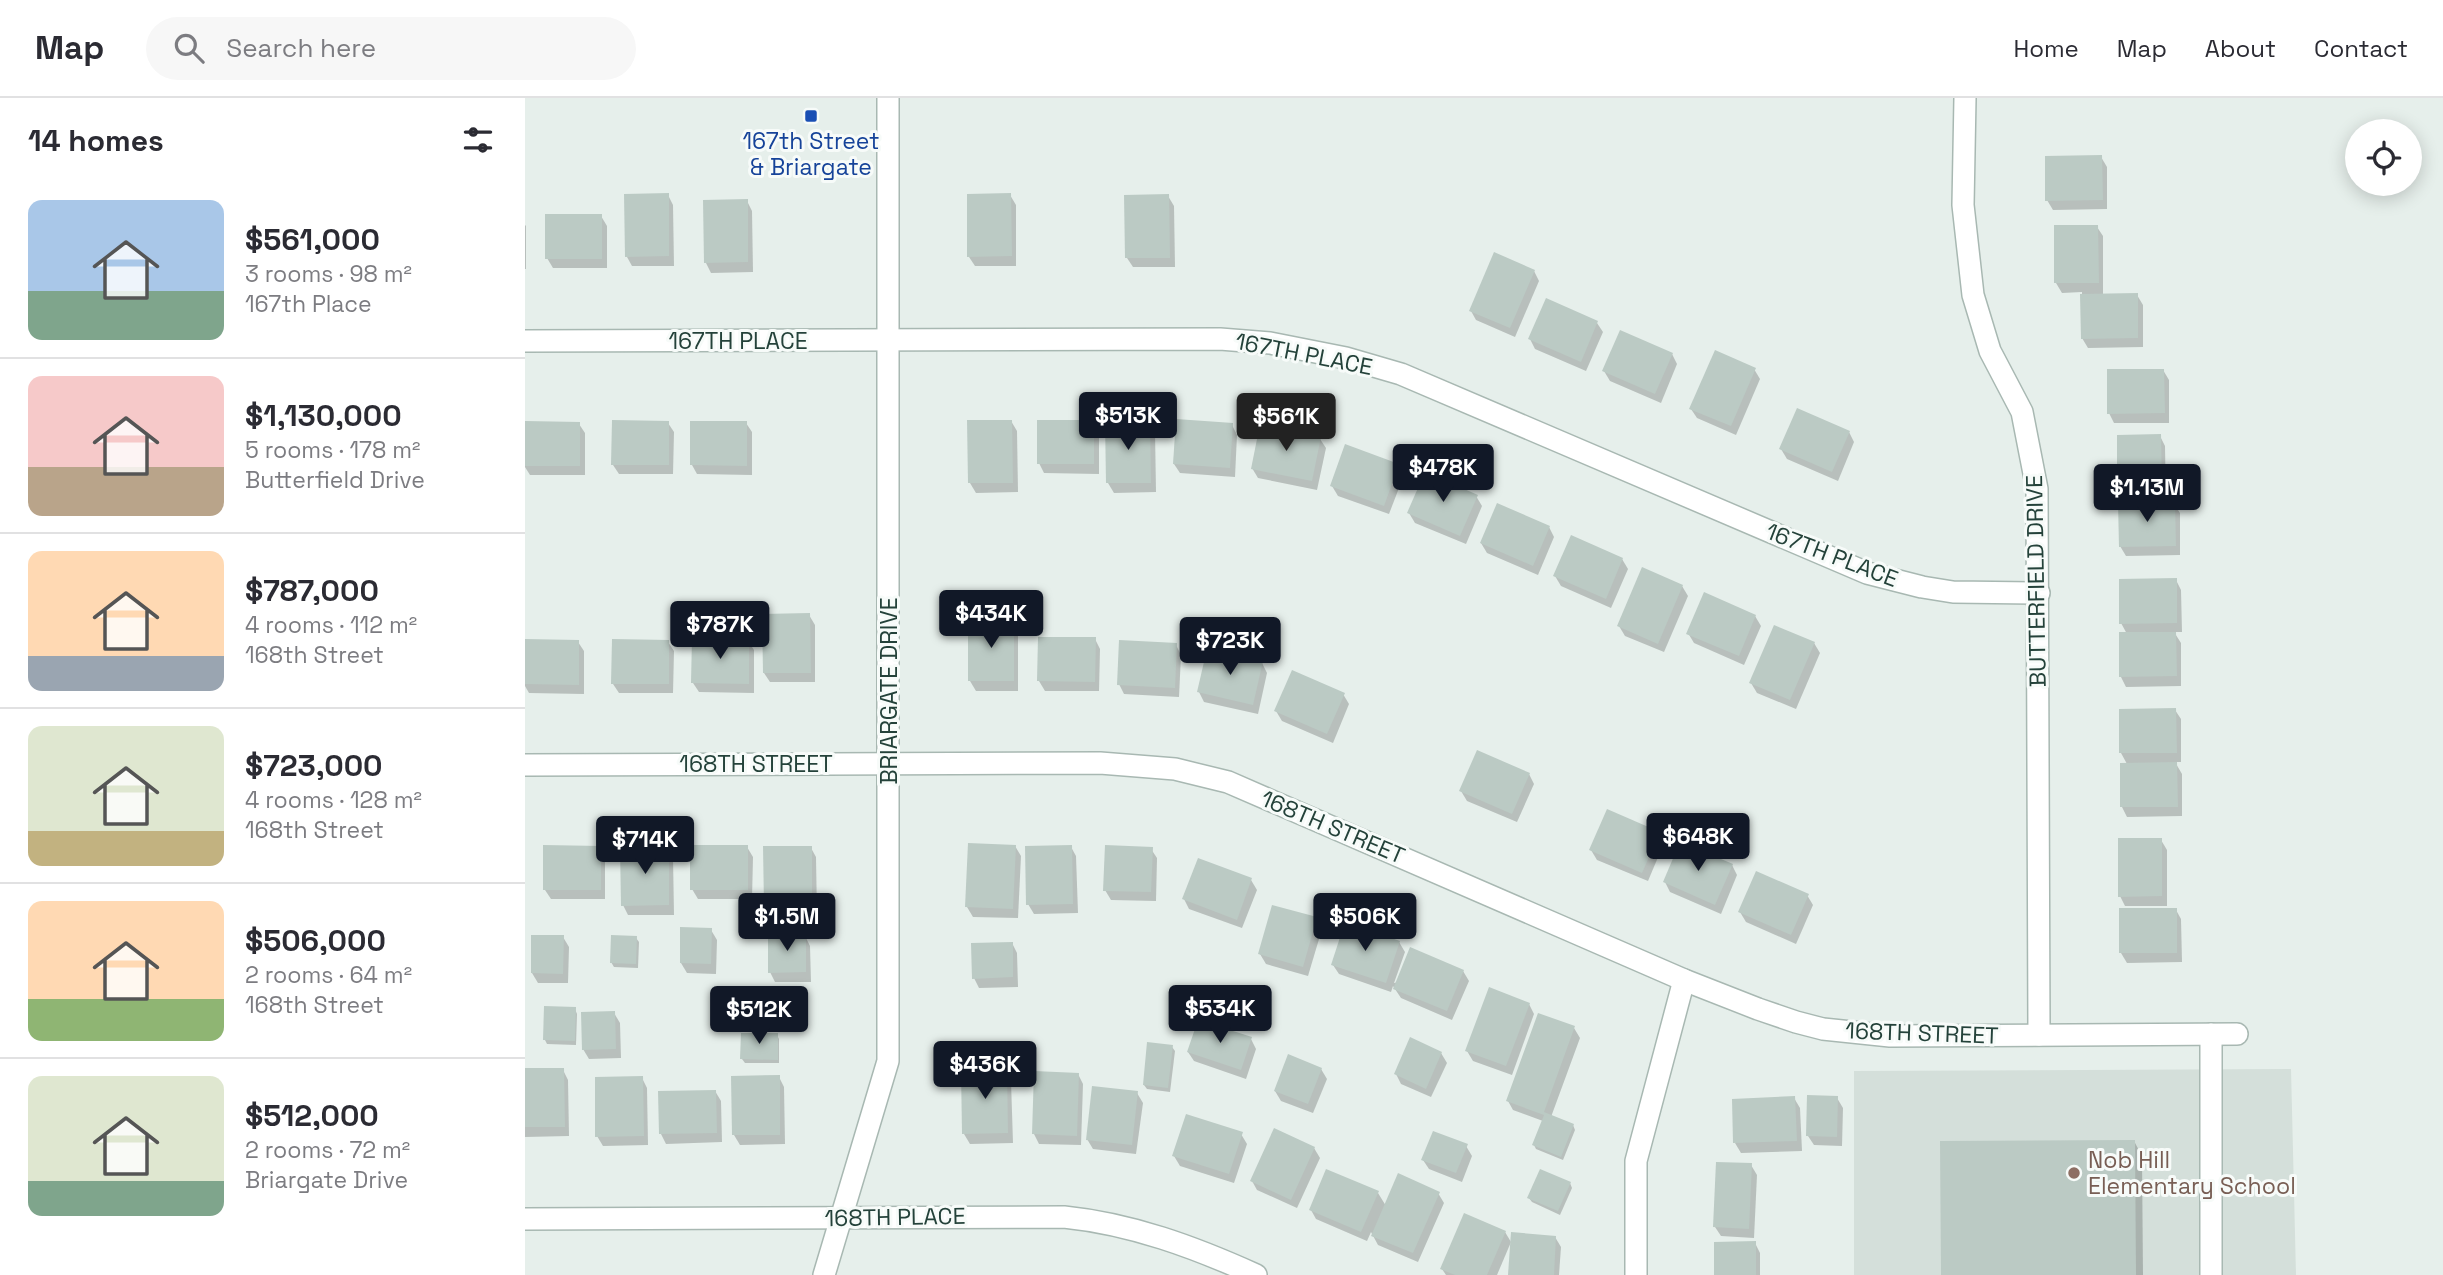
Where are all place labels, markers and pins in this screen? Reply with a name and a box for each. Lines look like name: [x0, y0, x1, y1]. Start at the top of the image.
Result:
marker: 167th Street & Briargate: [803, 108, 819, 124]
place label: 167th Street & Briargate: [742, 126, 880, 182]
pin: $513K: [1079, 392, 1177, 452]
pin: $561K: [1237, 394, 1335, 453]
pin: $478K: [1394, 444, 1492, 504]
pin: $1.13M: [2090, 464, 2204, 524]
pin: $434K: [942, 590, 1040, 650]
pin: $787K: [671, 602, 769, 661]
pin: $723K: [1181, 618, 1279, 677]
pin: $648K: [1649, 814, 1747, 873]
pin: $714K: [596, 816, 694, 876]
pin: $1.5M: [738, 894, 836, 953]
pin: $506K: [1316, 894, 1414, 953]
pin: $512K: [710, 986, 808, 1046]
pin: $534K: [1171, 986, 1269, 1045]
pin: $436K: [936, 1042, 1034, 1101]
place label: Nob Hill Elementary School: [2088, 1145, 2296, 1201]
marker: Nob Hill Elementary School: [2066, 1165, 2082, 1181]

